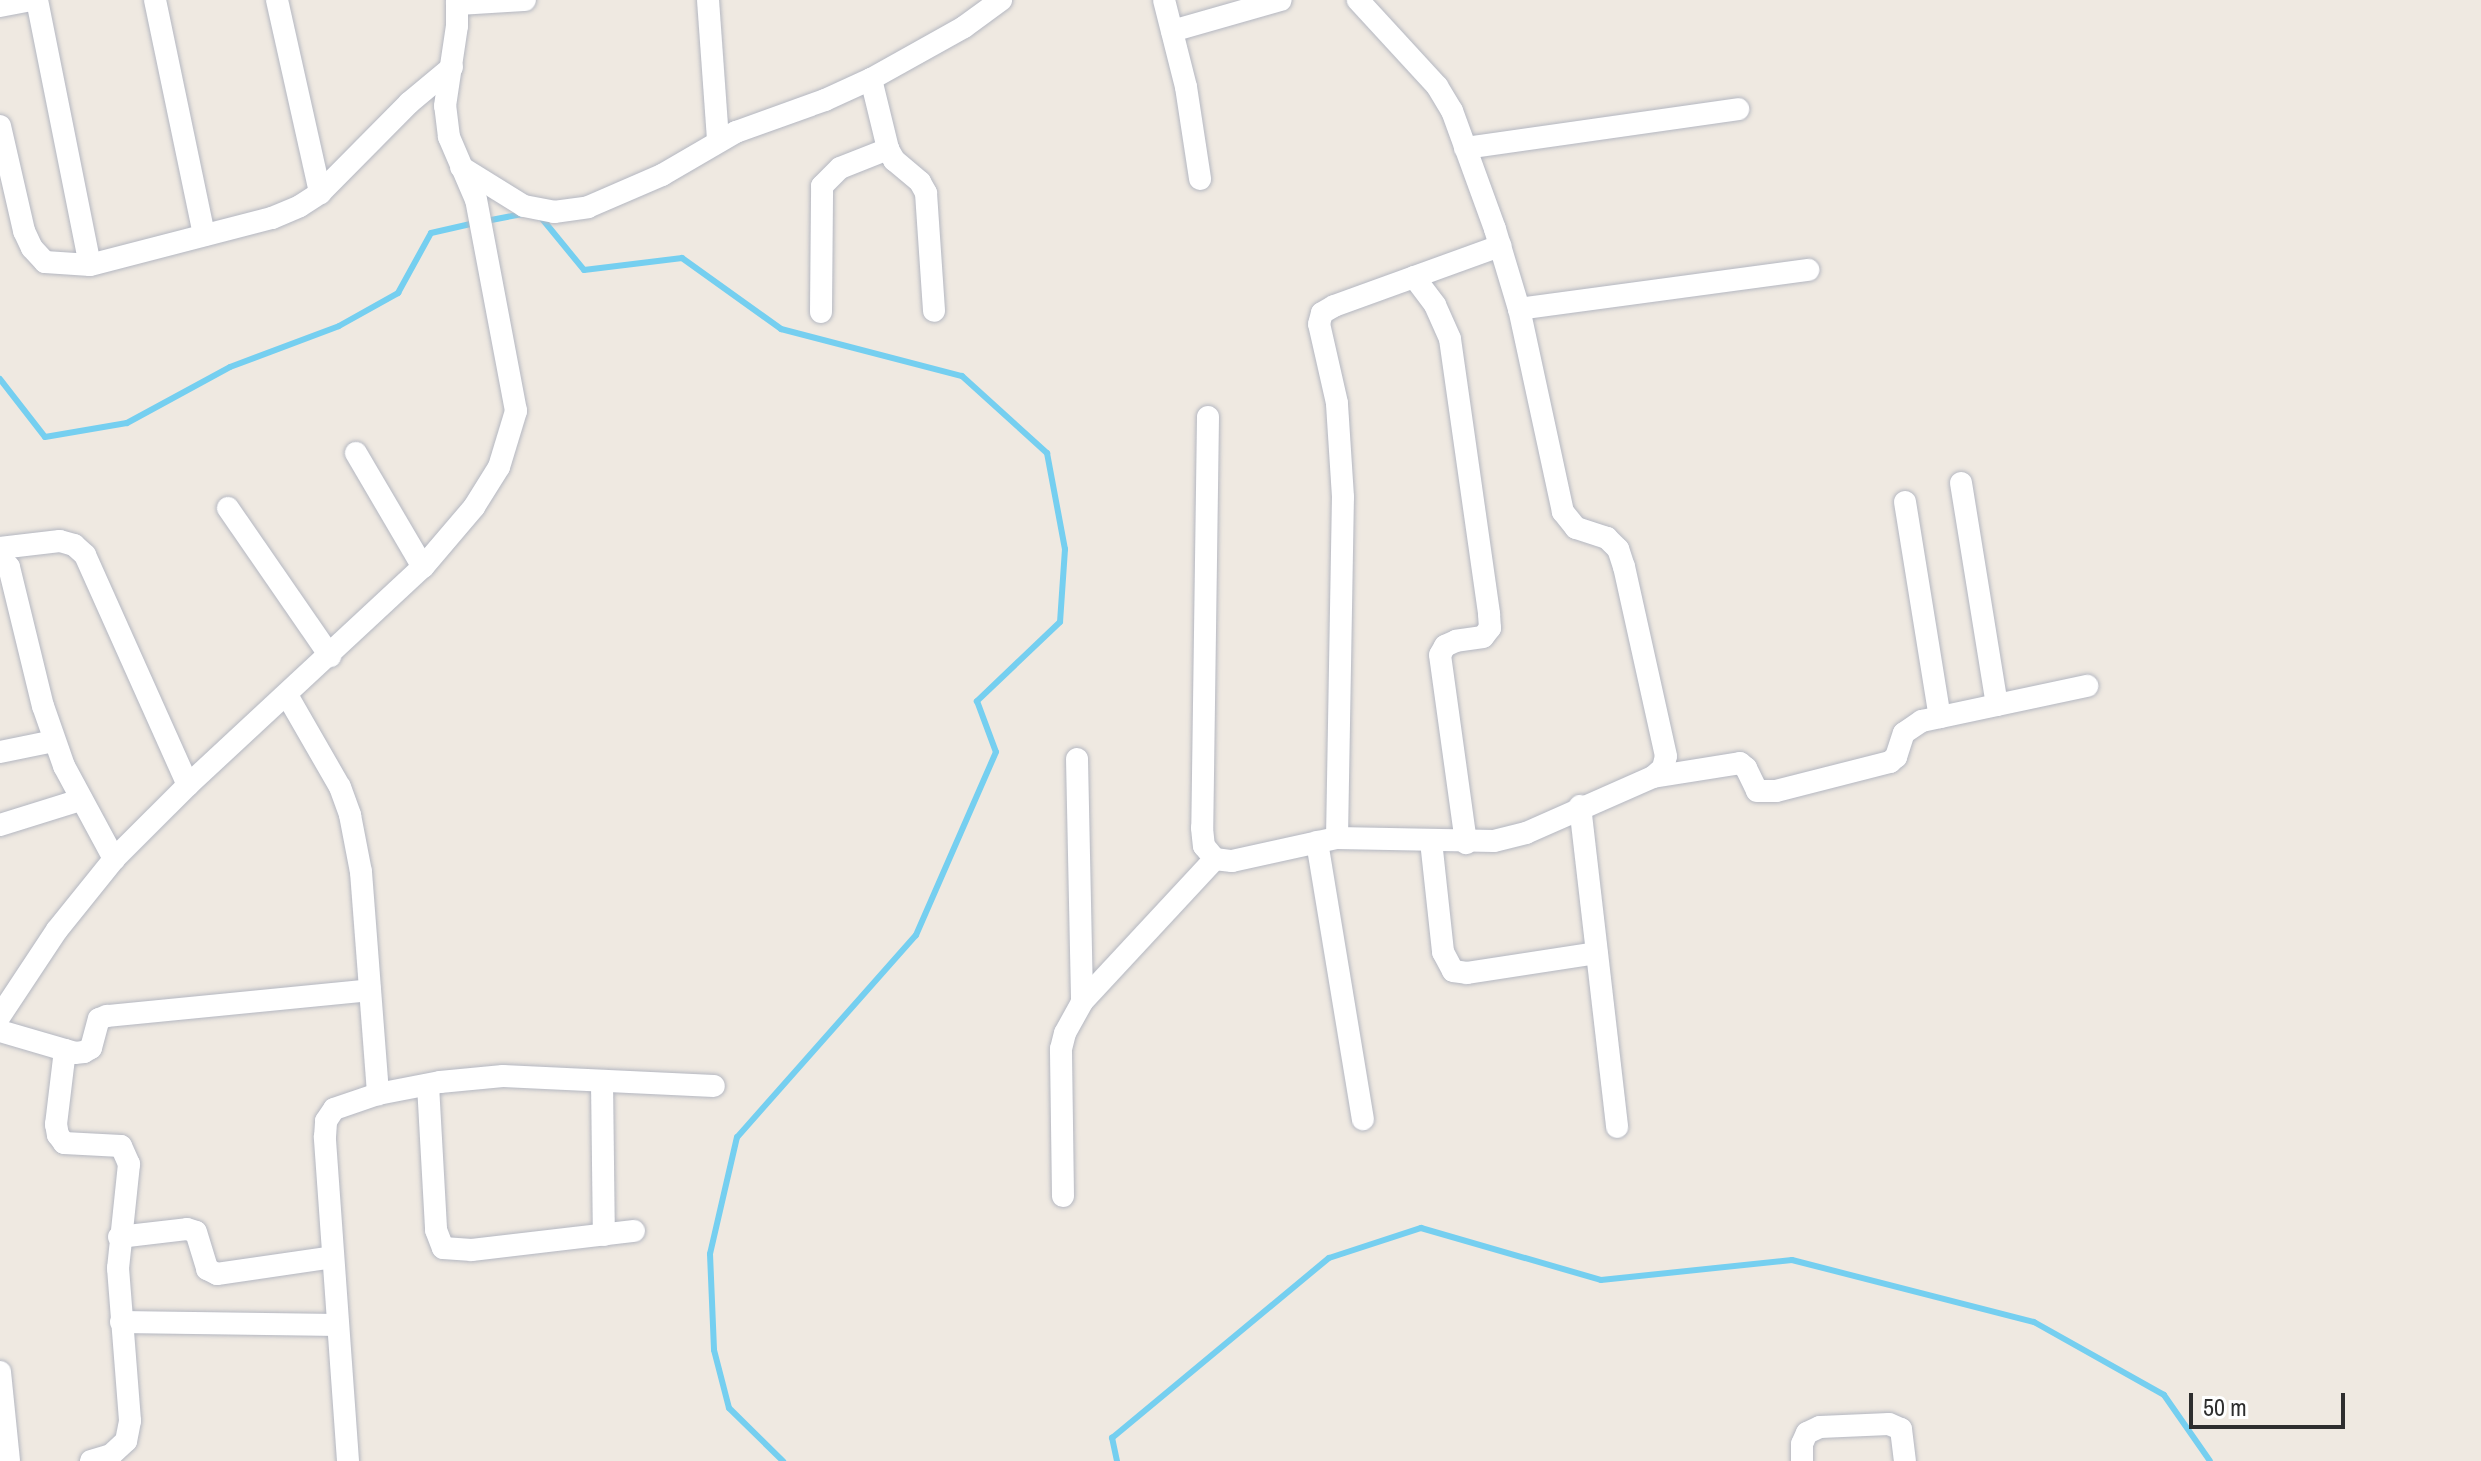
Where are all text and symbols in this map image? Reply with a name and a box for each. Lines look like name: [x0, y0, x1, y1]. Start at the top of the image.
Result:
scale bar: [2193, 1377, 2349, 1427]
text: 50 m: [2203, 1391, 2247, 1423]

